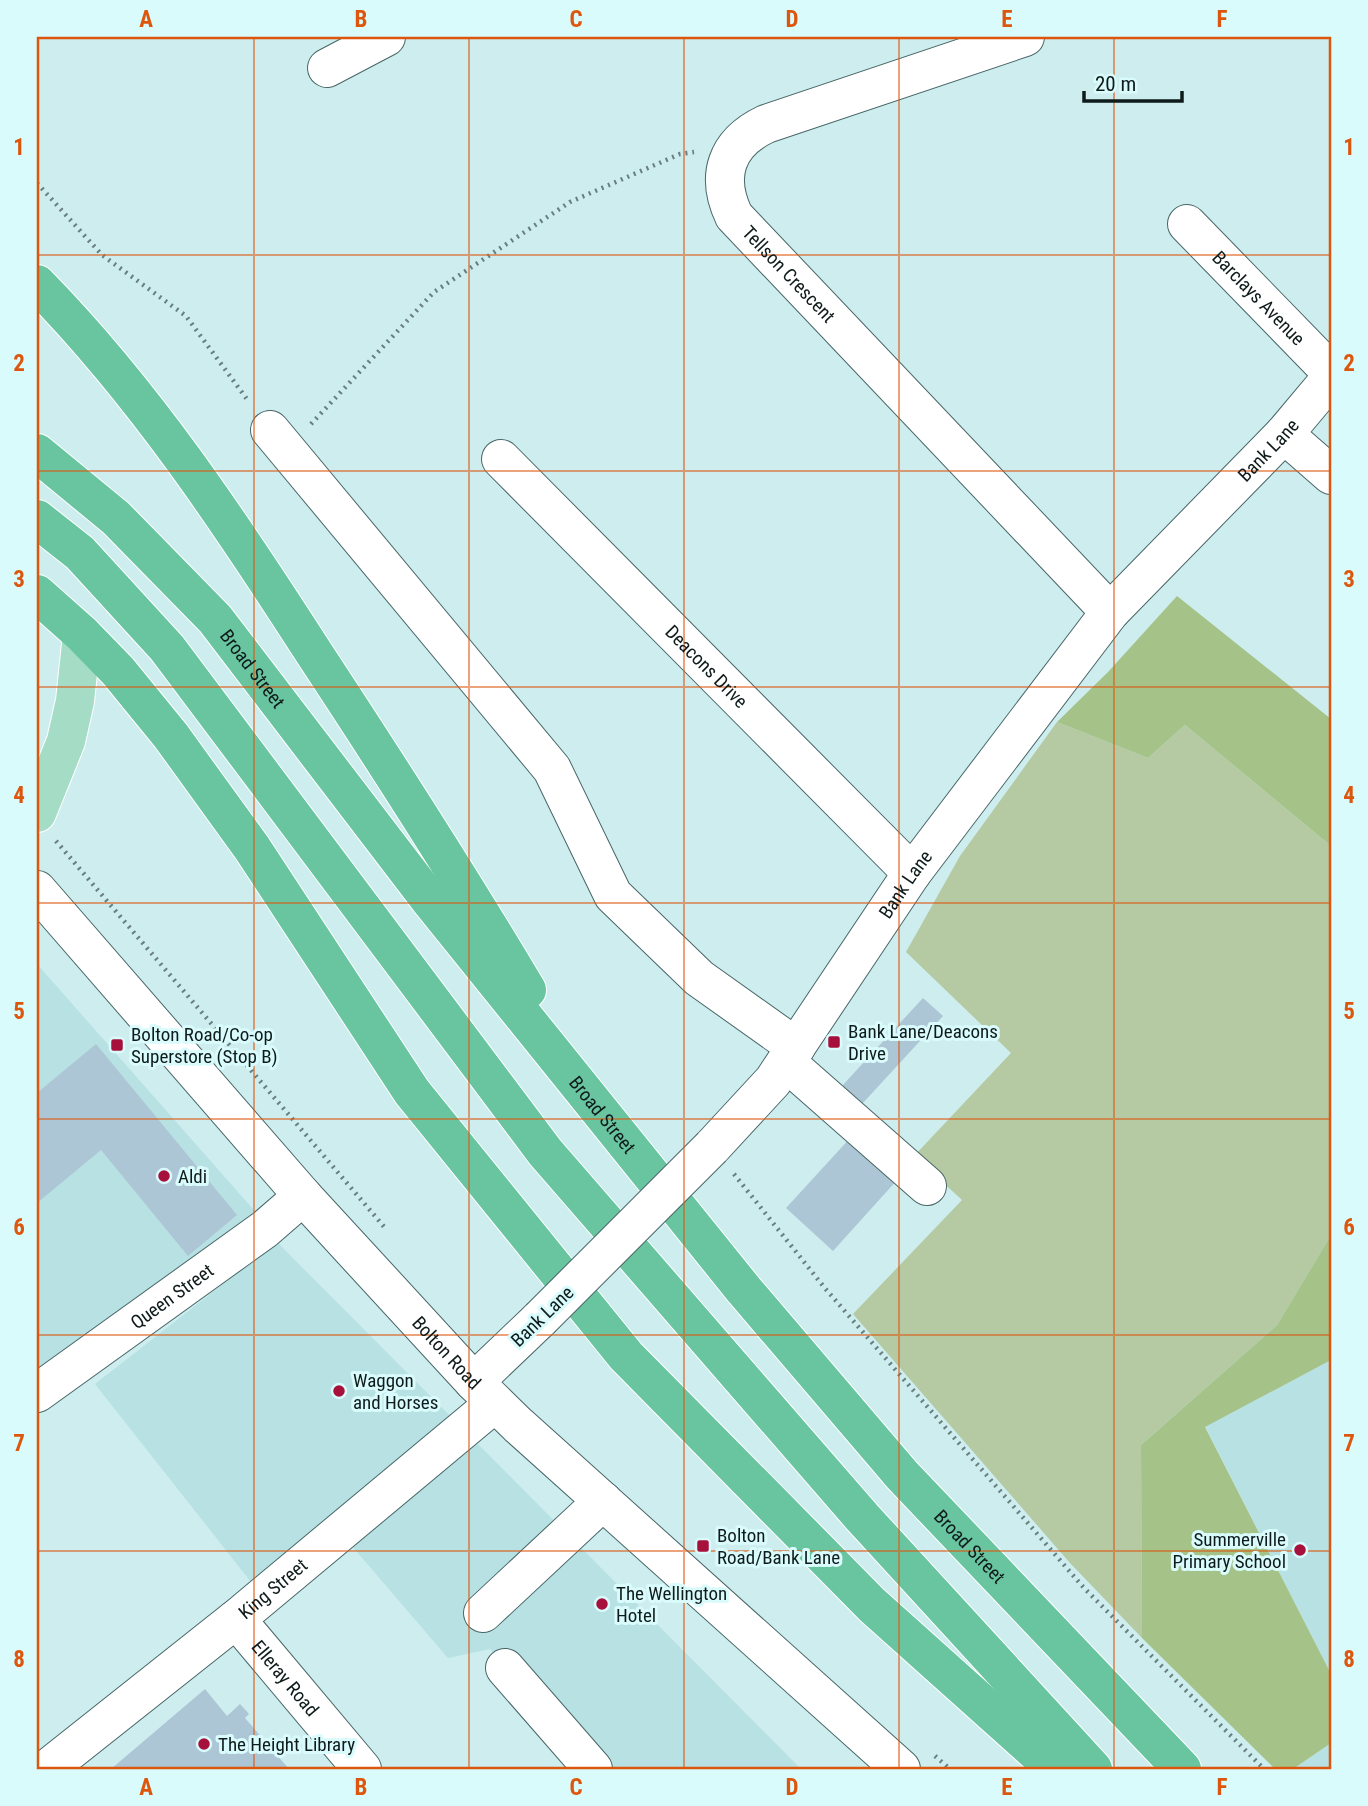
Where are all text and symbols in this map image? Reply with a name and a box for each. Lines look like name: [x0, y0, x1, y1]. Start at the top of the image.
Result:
text: A: [139, 6, 153, 33]
text: B: [355, 6, 367, 33]
text: C: [569, 6, 583, 33]
text: D: [786, 6, 799, 33]
text: E: [1001, 6, 1013, 33]
text: F: [1217, 6, 1228, 33]
scale bar: [1084, 60, 1182, 104]
text: 20 m: [1095, 72, 1136, 96]
text: 1: [13, 134, 25, 161]
text: 1: [1343, 134, 1355, 161]
street label: Tellson Crescent: [737, 221, 840, 328]
street label: Barclays Avenue: [1207, 246, 1310, 350]
text: 2: [13, 350, 25, 377]
text: 2: [1343, 350, 1355, 377]
street label: Bank Lane: [1233, 414, 1304, 486]
text: 3: [13, 566, 25, 593]
text: 3: [1343, 566, 1355, 593]
street label: Deacons Drive: [660, 620, 752, 713]
street label: Broad Street: [215, 625, 290, 713]
text: 4: [13, 782, 25, 809]
text: 4: [1343, 782, 1355, 809]
street label: Bank Lane: [874, 846, 937, 923]
text: 5: [13, 998, 25, 1025]
text: 5: [1343, 998, 1355, 1025]
place label: Bank Lane/Deacons Drive: [848, 1020, 998, 1065]
place label: Bolton Road/Co-op Superstore (Stop B): [131, 1023, 278, 1068]
marker: Bank Lane/Deacons Drive: [826, 1034, 842, 1050]
marker: Bolton Road/Co-op Superstore (Stop B): [109, 1037, 125, 1053]
street label: Broad Street: [564, 1071, 640, 1158]
place label: Aldi: [178, 1165, 207, 1188]
marker: Aldi: [156, 1168, 172, 1184]
text: 6: [13, 1214, 25, 1241]
text: 6: [1343, 1214, 1355, 1241]
street label: Queen Street: [126, 1259, 218, 1334]
street label: Bank Lane: [506, 1281, 578, 1352]
street label: Bolton Road: [407, 1312, 486, 1394]
place label: Waggon and Horses: [353, 1369, 438, 1414]
marker: Waggon and Horses: [331, 1383, 347, 1399]
text: 7: [13, 1430, 25, 1457]
text: 7: [1343, 1430, 1355, 1457]
street label: Broad Street: [929, 1505, 1010, 1588]
place label: Bolton Road/Bank Lane: [717, 1524, 840, 1569]
place label: Summerville Primary School: [1172, 1528, 1286, 1573]
marker: Bolton Road/Bank Lane: [695, 1538, 711, 1554]
marker: Summerville Primary School: [1292, 1542, 1308, 1558]
street label: King Street: [234, 1554, 312, 1624]
place label: The Wellington Hotel: [616, 1582, 727, 1627]
marker: The Wellington Hotel: [594, 1596, 610, 1612]
street label: Elleray Road: [247, 1636, 324, 1721]
text: 8: [13, 1646, 25, 1673]
text: 8: [1343, 1646, 1355, 1673]
place label: The Height Library: [218, 1733, 355, 1756]
marker: The Height Library: [196, 1736, 212, 1752]
text: A: [139, 1774, 153, 1801]
text: B: [355, 1774, 367, 1801]
text: C: [569, 1774, 583, 1801]
text: D: [786, 1774, 799, 1801]
text: E: [1001, 1774, 1013, 1801]
text: F: [1217, 1774, 1228, 1801]

